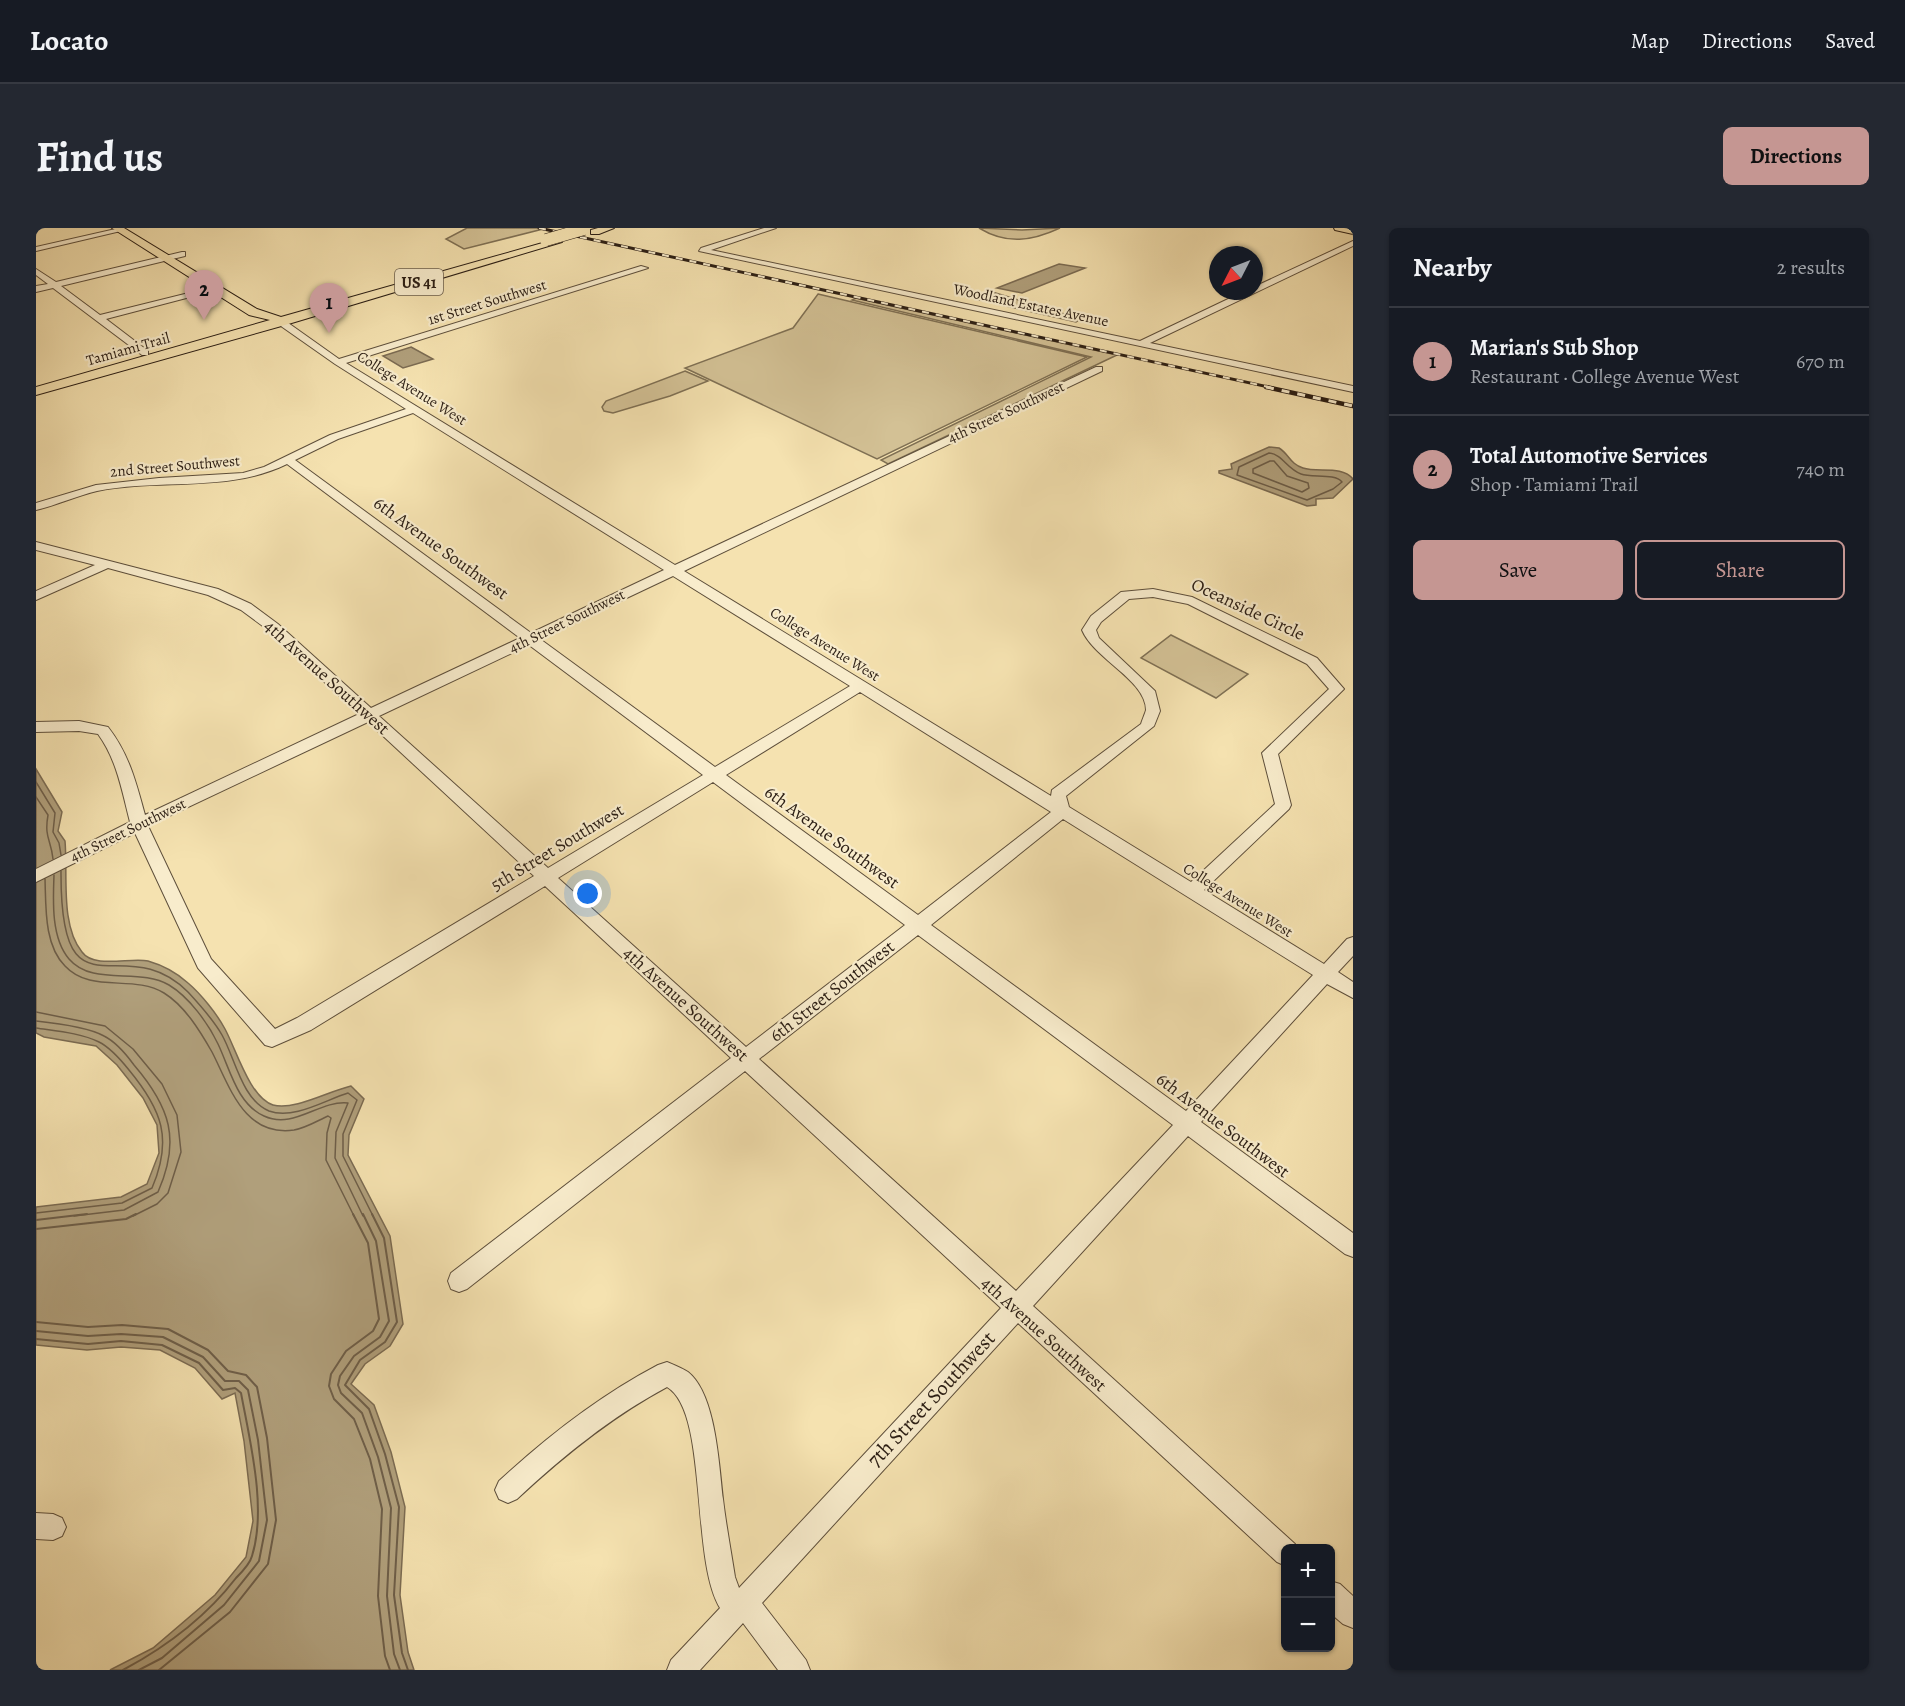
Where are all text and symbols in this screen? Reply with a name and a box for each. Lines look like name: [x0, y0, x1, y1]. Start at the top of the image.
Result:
text: Locato: [30, 22, 108, 60]
text: Map: [1631, 27, 1669, 55]
text: Directions: [1702, 27, 1792, 55]
text: Saved: [1825, 27, 1875, 55]
button: Directions: [1723, 127, 1869, 185]
text: Find us: [36, 128, 163, 185]
north arrow: [1209, 246, 1263, 300]
text: Nearby: [1413, 250, 1492, 285]
text: 2 results: [1777, 254, 1845, 281]
road number: US 41: [395, 269, 443, 295]
pin: 2: [184, 270, 224, 320]
street label: 1st Street Southwest: [425, 274, 549, 330]
street label: Woodland Estates Avenue: [951, 279, 1111, 331]
pin: 1: [310, 284, 348, 333]
street label: Tamiami Trail: [84, 327, 172, 370]
text: Marian's Sub Shop: [1470, 333, 1639, 363]
street label: College Avenue West: [353, 346, 471, 430]
text: 1: [1429, 348, 1436, 375]
text: 670 m: [1796, 348, 1845, 375]
text: Restaurant · College Avenue West: [1470, 363, 1739, 390]
street label: 4th Street Southwest: [944, 376, 1068, 448]
text: Total Automotive Services: [1470, 441, 1708, 471]
street label: 2nd Street Southwest: [109, 450, 241, 482]
text: 2: [1428, 456, 1437, 483]
text: 740 m: [1796, 456, 1845, 483]
text: Shop · Tamiami Trail: [1470, 471, 1638, 498]
street label: 6th Avenue Southwest: [369, 491, 513, 605]
button: Save: [1413, 540, 1623, 600]
button: Share: [1635, 540, 1845, 600]
street label: Oceanside Circle: [1187, 572, 1309, 646]
street label: 4th Street Southwest: [506, 584, 628, 658]
street label: College Avenue West: [766, 602, 884, 686]
street label: 4th Avenue Southwest: [259, 614, 395, 740]
street label: 6th Avenue Southwest: [760, 780, 904, 894]
street label: 4th Street Southwest: [67, 793, 189, 867]
street label: 5th Street Southwest: [486, 798, 628, 896]
street label: College Avenue West: [1179, 858, 1297, 942]
your location: [573, 879, 602, 908]
street label: 6th Street Southwest: [765, 935, 899, 1047]
street label: 4th Avenue Southwest: [618, 941, 754, 1067]
street label: 6th Avenue Southwest: [1151, 1067, 1295, 1183]
street label: 4th Avenue Southwest: [976, 1271, 1112, 1397]
street label: 7th Street Southwest: [861, 1325, 1001, 1473]
map controls: [1281, 1544, 1335, 1652]
button: +: [1281, 1544, 1335, 1598]
button: −: [1281, 1598, 1335, 1652]

